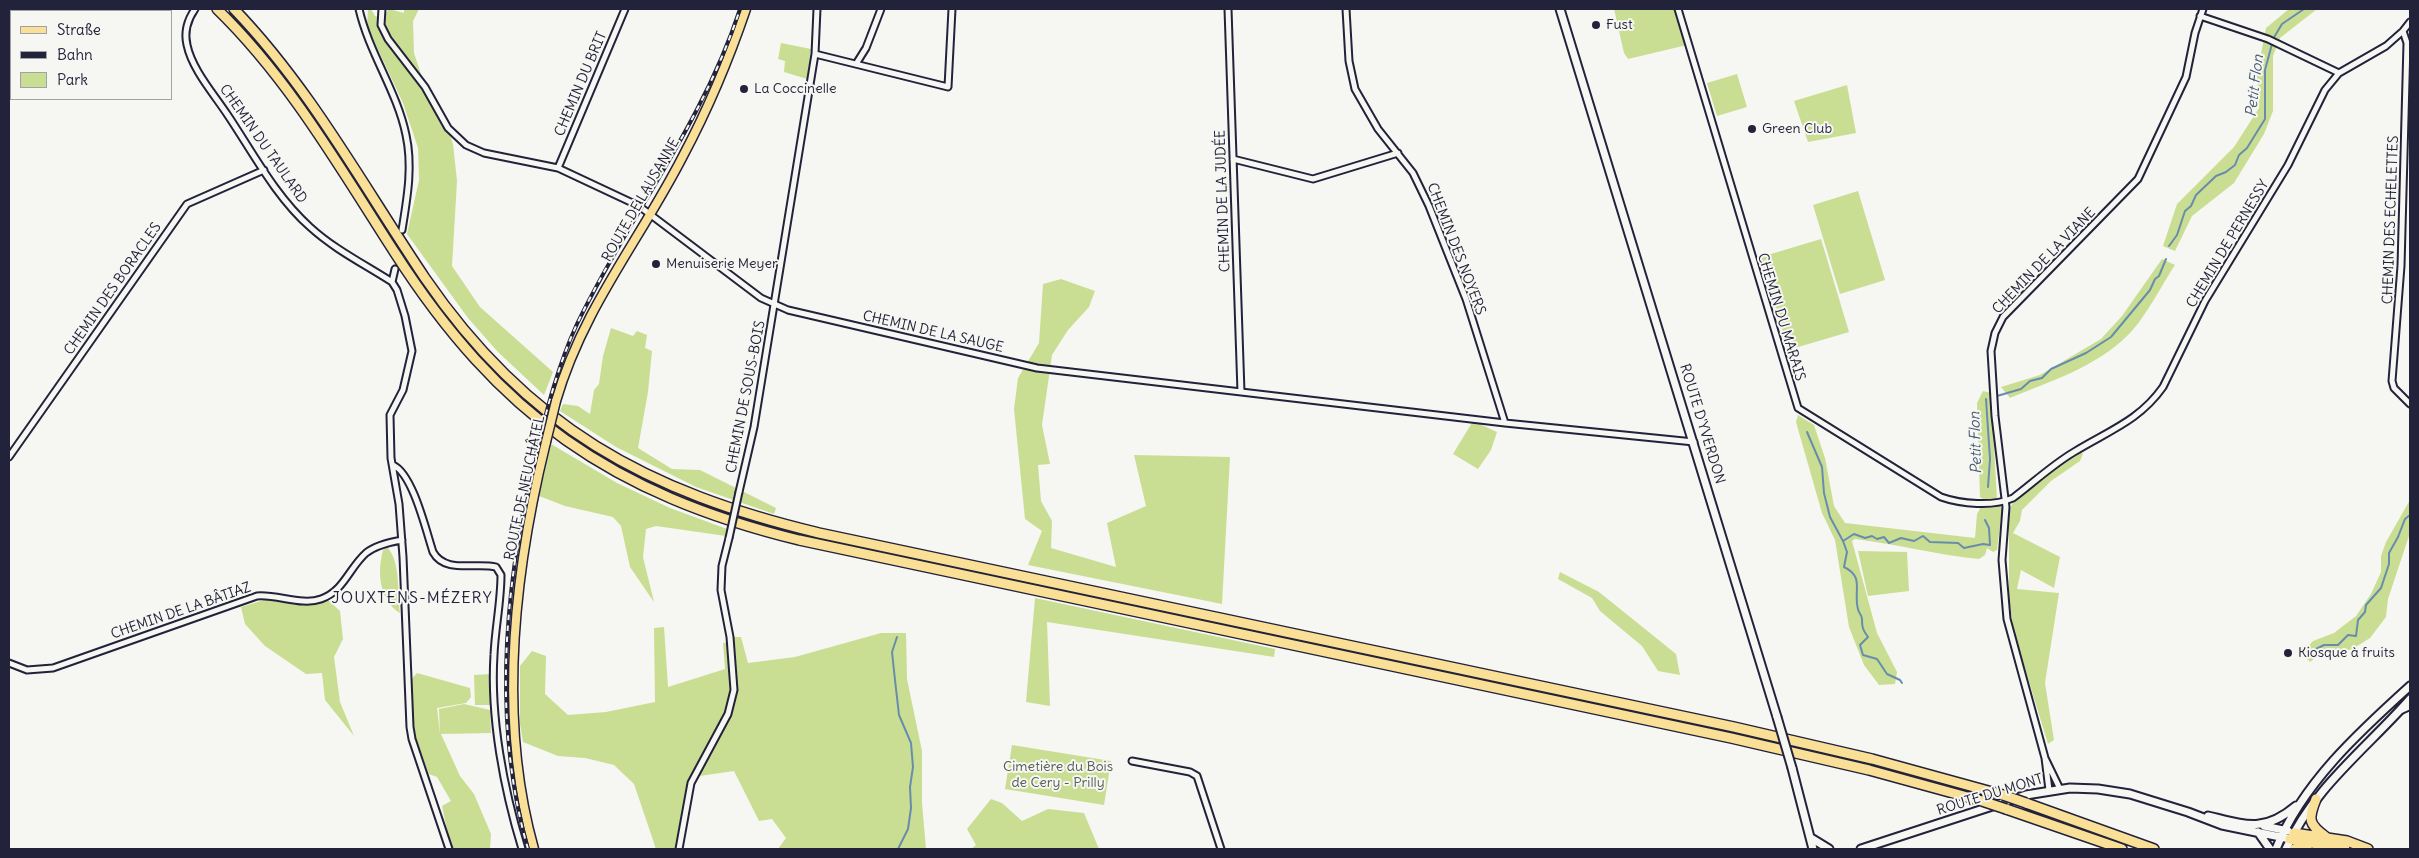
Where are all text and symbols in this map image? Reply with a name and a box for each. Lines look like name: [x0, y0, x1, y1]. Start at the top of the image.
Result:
legend: [10, 10, 172, 100]
place label: Fust: [1606, 17, 1633, 33]
marker: Fust: [1590, 19, 1602, 31]
text: Straße: [57, 20, 101, 39]
street label: CHEMIN DU BRIT: [551, 29, 611, 139]
text: Bahn: [57, 45, 93, 64]
water label: Petit Flon: [2242, 54, 2268, 118]
text: Park: [57, 70, 88, 89]
street label: CHEMIN DU TAULARD: [216, 81, 310, 207]
place label: La Coccinelle: [754, 81, 837, 97]
marker: La Coccinelle: [738, 83, 750, 95]
place label: Green Club: [1762, 121, 1832, 137]
marker: Green Club: [1746, 123, 1758, 135]
street label: CHEMIN DE LA JUDÉE: [1212, 130, 1234, 272]
street label: ROUTE DE LAUSANNE: [599, 135, 683, 265]
street label: CHEMIN DES ECHELETTES: [2380, 135, 2402, 305]
street label: CHEMIN DE PERNESSY: [2183, 177, 2273, 311]
street label: CHEMIN DES NOYERS: [1423, 181, 1489, 317]
street label: CHEMIN DE LA VIANE: [1989, 204, 2099, 318]
street label: CHEMIN DES BORACLES: [61, 220, 165, 358]
street label: CHEMIN DU MARAIS: [1754, 251, 1808, 383]
place label: Menuiserie Meyer: [666, 256, 778, 272]
marker: Menuiserie Meyer: [650, 258, 662, 270]
street label: CHEMIN DE LA SAUGE: [861, 308, 1005, 356]
street label: CHEMIN DE SOUS-BOIS: [723, 319, 769, 475]
street label: ROUTE D'YVERDON: [1676, 362, 1728, 486]
water label: Petit Flon: [1966, 411, 1986, 475]
street label: ROUTE DE NEUCHÂTEL: [501, 414, 549, 562]
street label: CHEMIN DE LA BÂTIAZ: [109, 579, 253, 643]
district label: JOUXTENS-MÉZERY: [330, 588, 494, 608]
place label: Kiosque à fruits: [2298, 645, 2395, 661]
marker: Kiosque à fruits: [2282, 647, 2294, 659]
park label: Cimetière du Bois de Cery - Prilly: [1003, 759, 1113, 792]
street label: ROUTE DU MONT: [1935, 771, 2045, 819]

